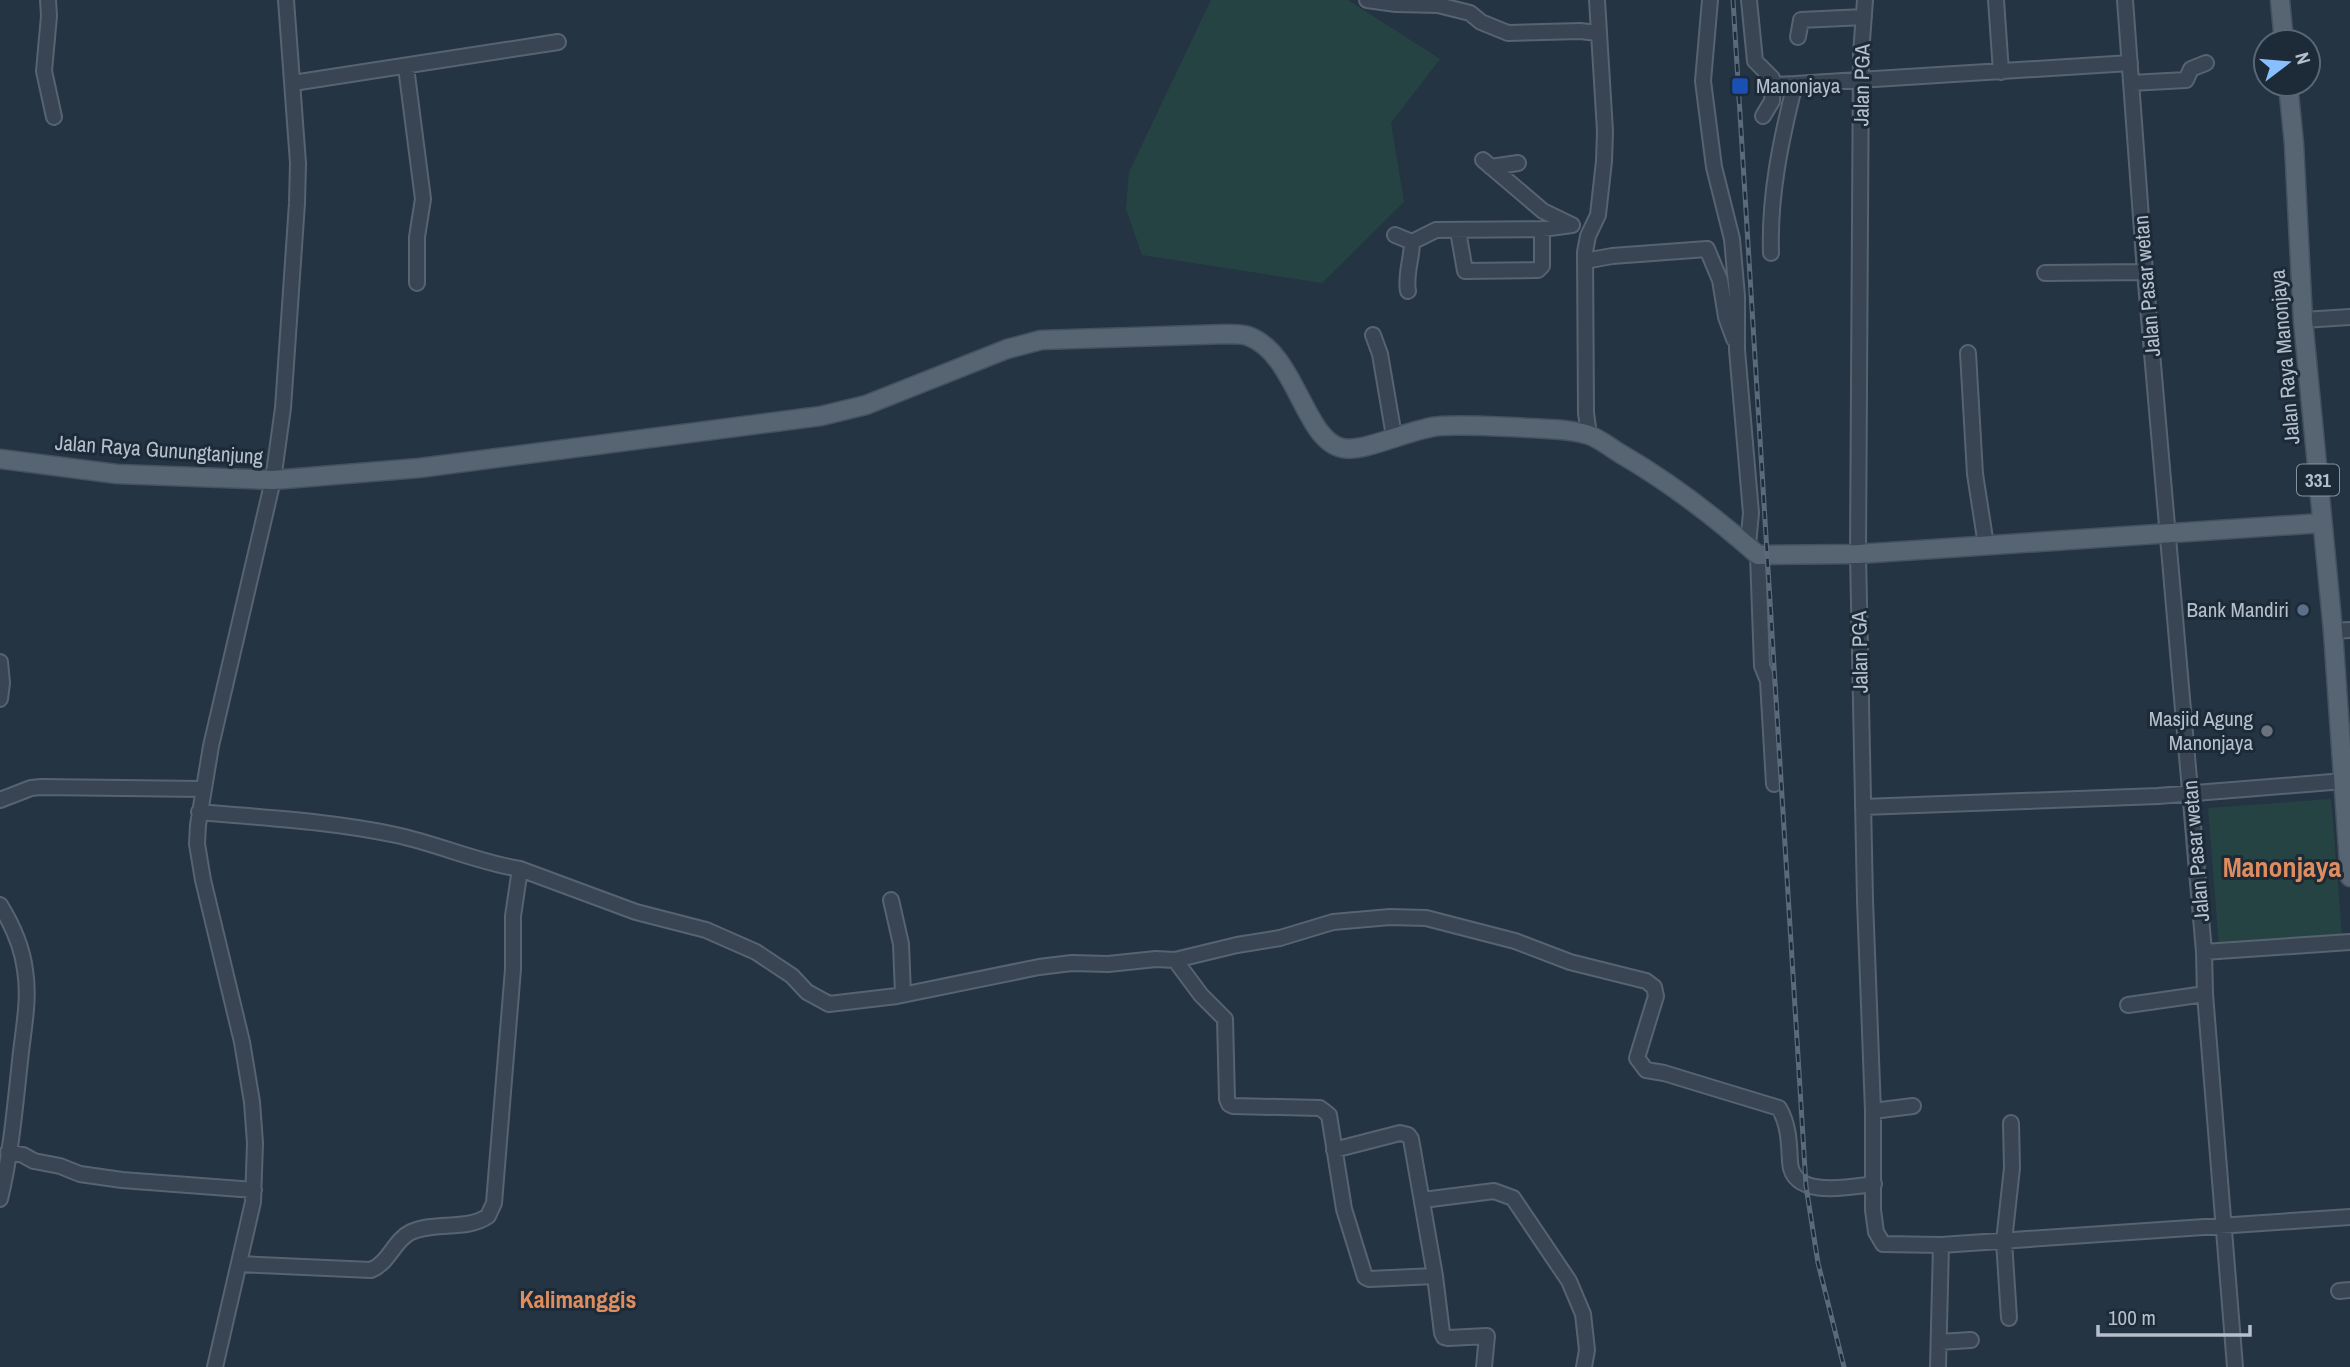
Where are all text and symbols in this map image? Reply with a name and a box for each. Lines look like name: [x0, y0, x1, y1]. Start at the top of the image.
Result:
north arrow: [2252, 28, 2322, 98]
street label: Jalan PGA: [1846, 43, 1877, 126]
text: N: [2289, 49, 2317, 67]
place label: Manonjaya: [1756, 71, 1841, 100]
marker: Manonjaya: [1730, 76, 1750, 96]
street label: Jalan Pasar wetan: [2126, 214, 2167, 358]
street label: Jalan Raya Manonjaya: [2262, 268, 2307, 446]
street label: Jalan Raya Gunungtanjung: [54, 428, 265, 471]
road number: 331: [2297, 464, 2339, 495]
place label: Bank Mandiri: [2187, 595, 2289, 624]
marker: Bank Mandiri: [2295, 602, 2311, 618]
street label: Jalan PGA: [1844, 610, 1875, 693]
place label: Masjid Agung Manonjaya: [2149, 704, 2253, 757]
marker: Masjid Agung Manonjaya: [2259, 723, 2275, 739]
street label: Jalan Pasar wetan: [2175, 779, 2216, 923]
district label: Manonjaya: [2223, 848, 2342, 886]
district label: Kalimanggis: [519, 1283, 637, 1315]
scale bar: [2098, 1294, 2250, 1338]
text: 100 m: [2108, 1303, 2156, 1332]

